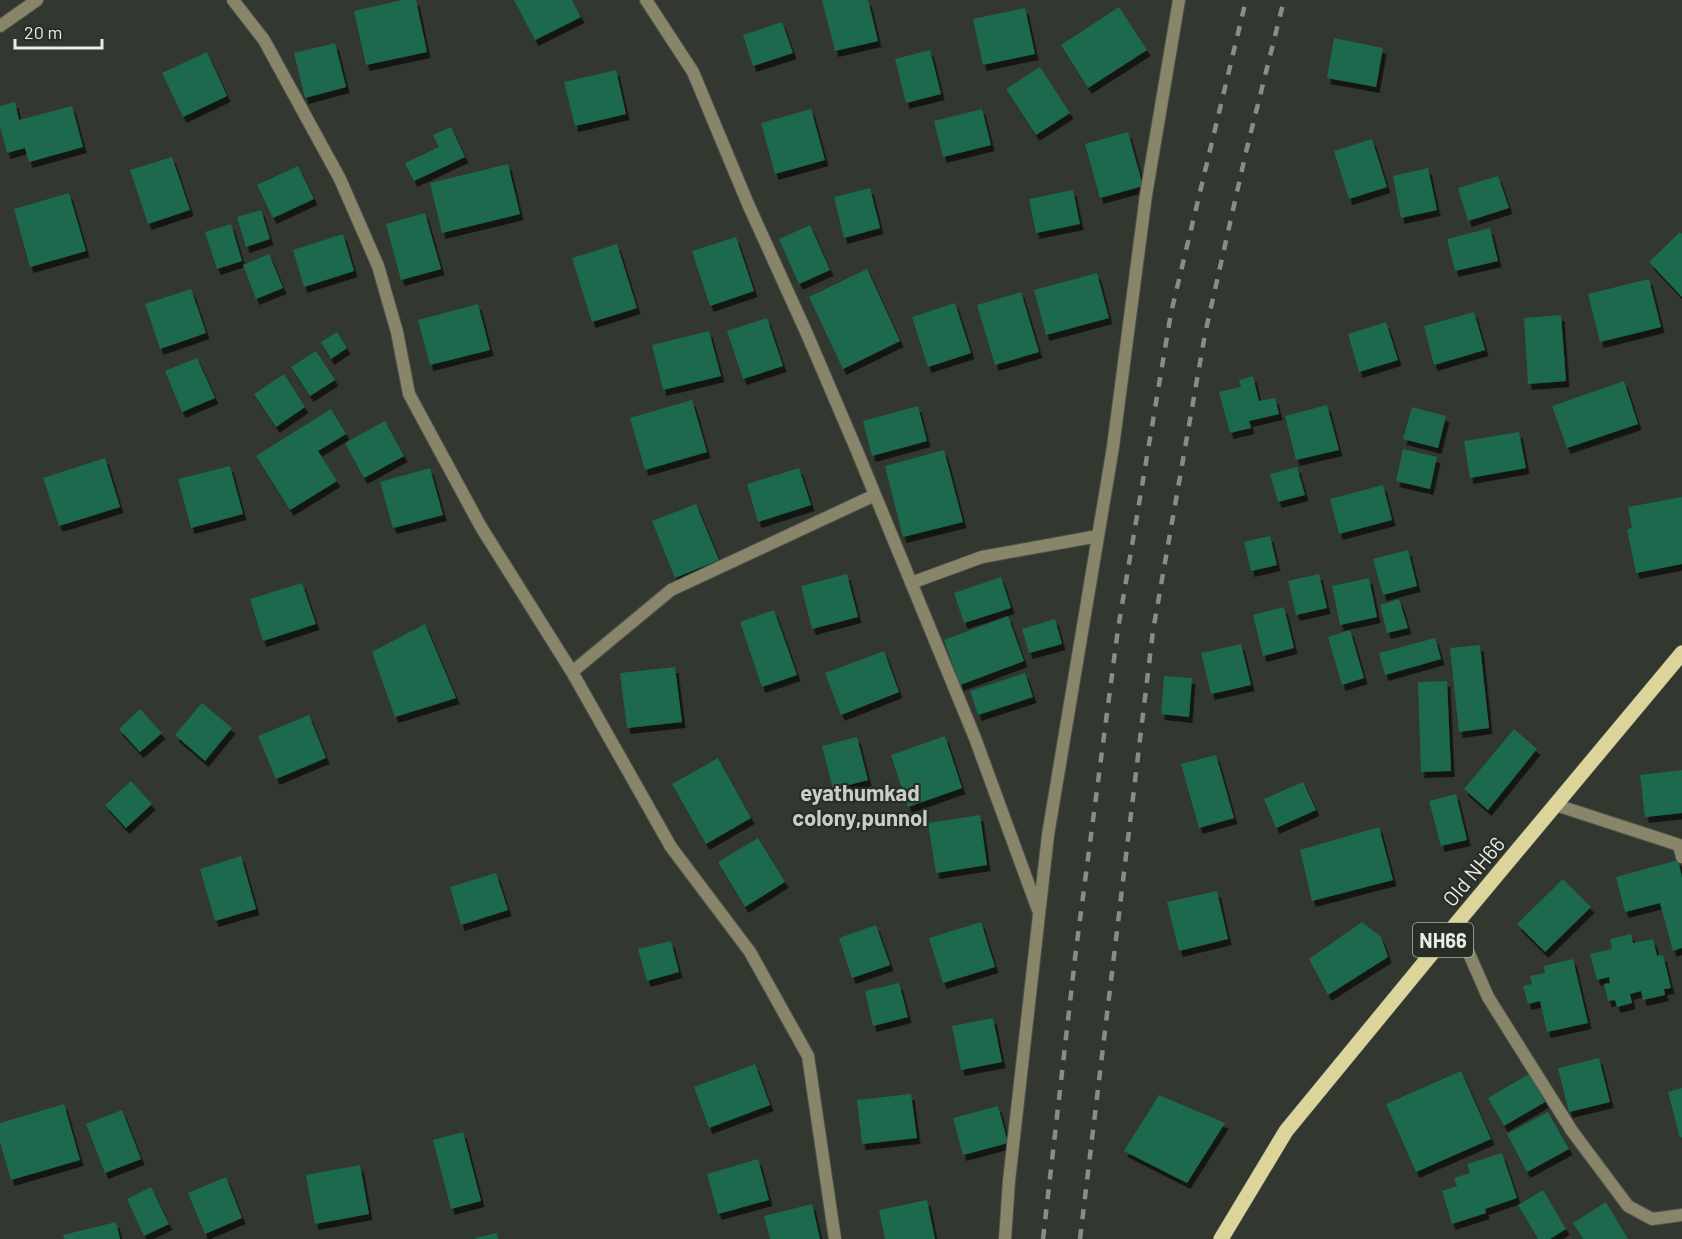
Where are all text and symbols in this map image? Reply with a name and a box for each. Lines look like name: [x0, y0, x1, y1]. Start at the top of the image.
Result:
scale bar: [15, 12, 102, 50]
text: 20 m: [24, 21, 62, 43]
district label: eyathumkad colony,punnol: [792, 779, 928, 830]
street label: Old NH66: [1437, 831, 1509, 911]
road number: NH66: [1413, 923, 1473, 957]

